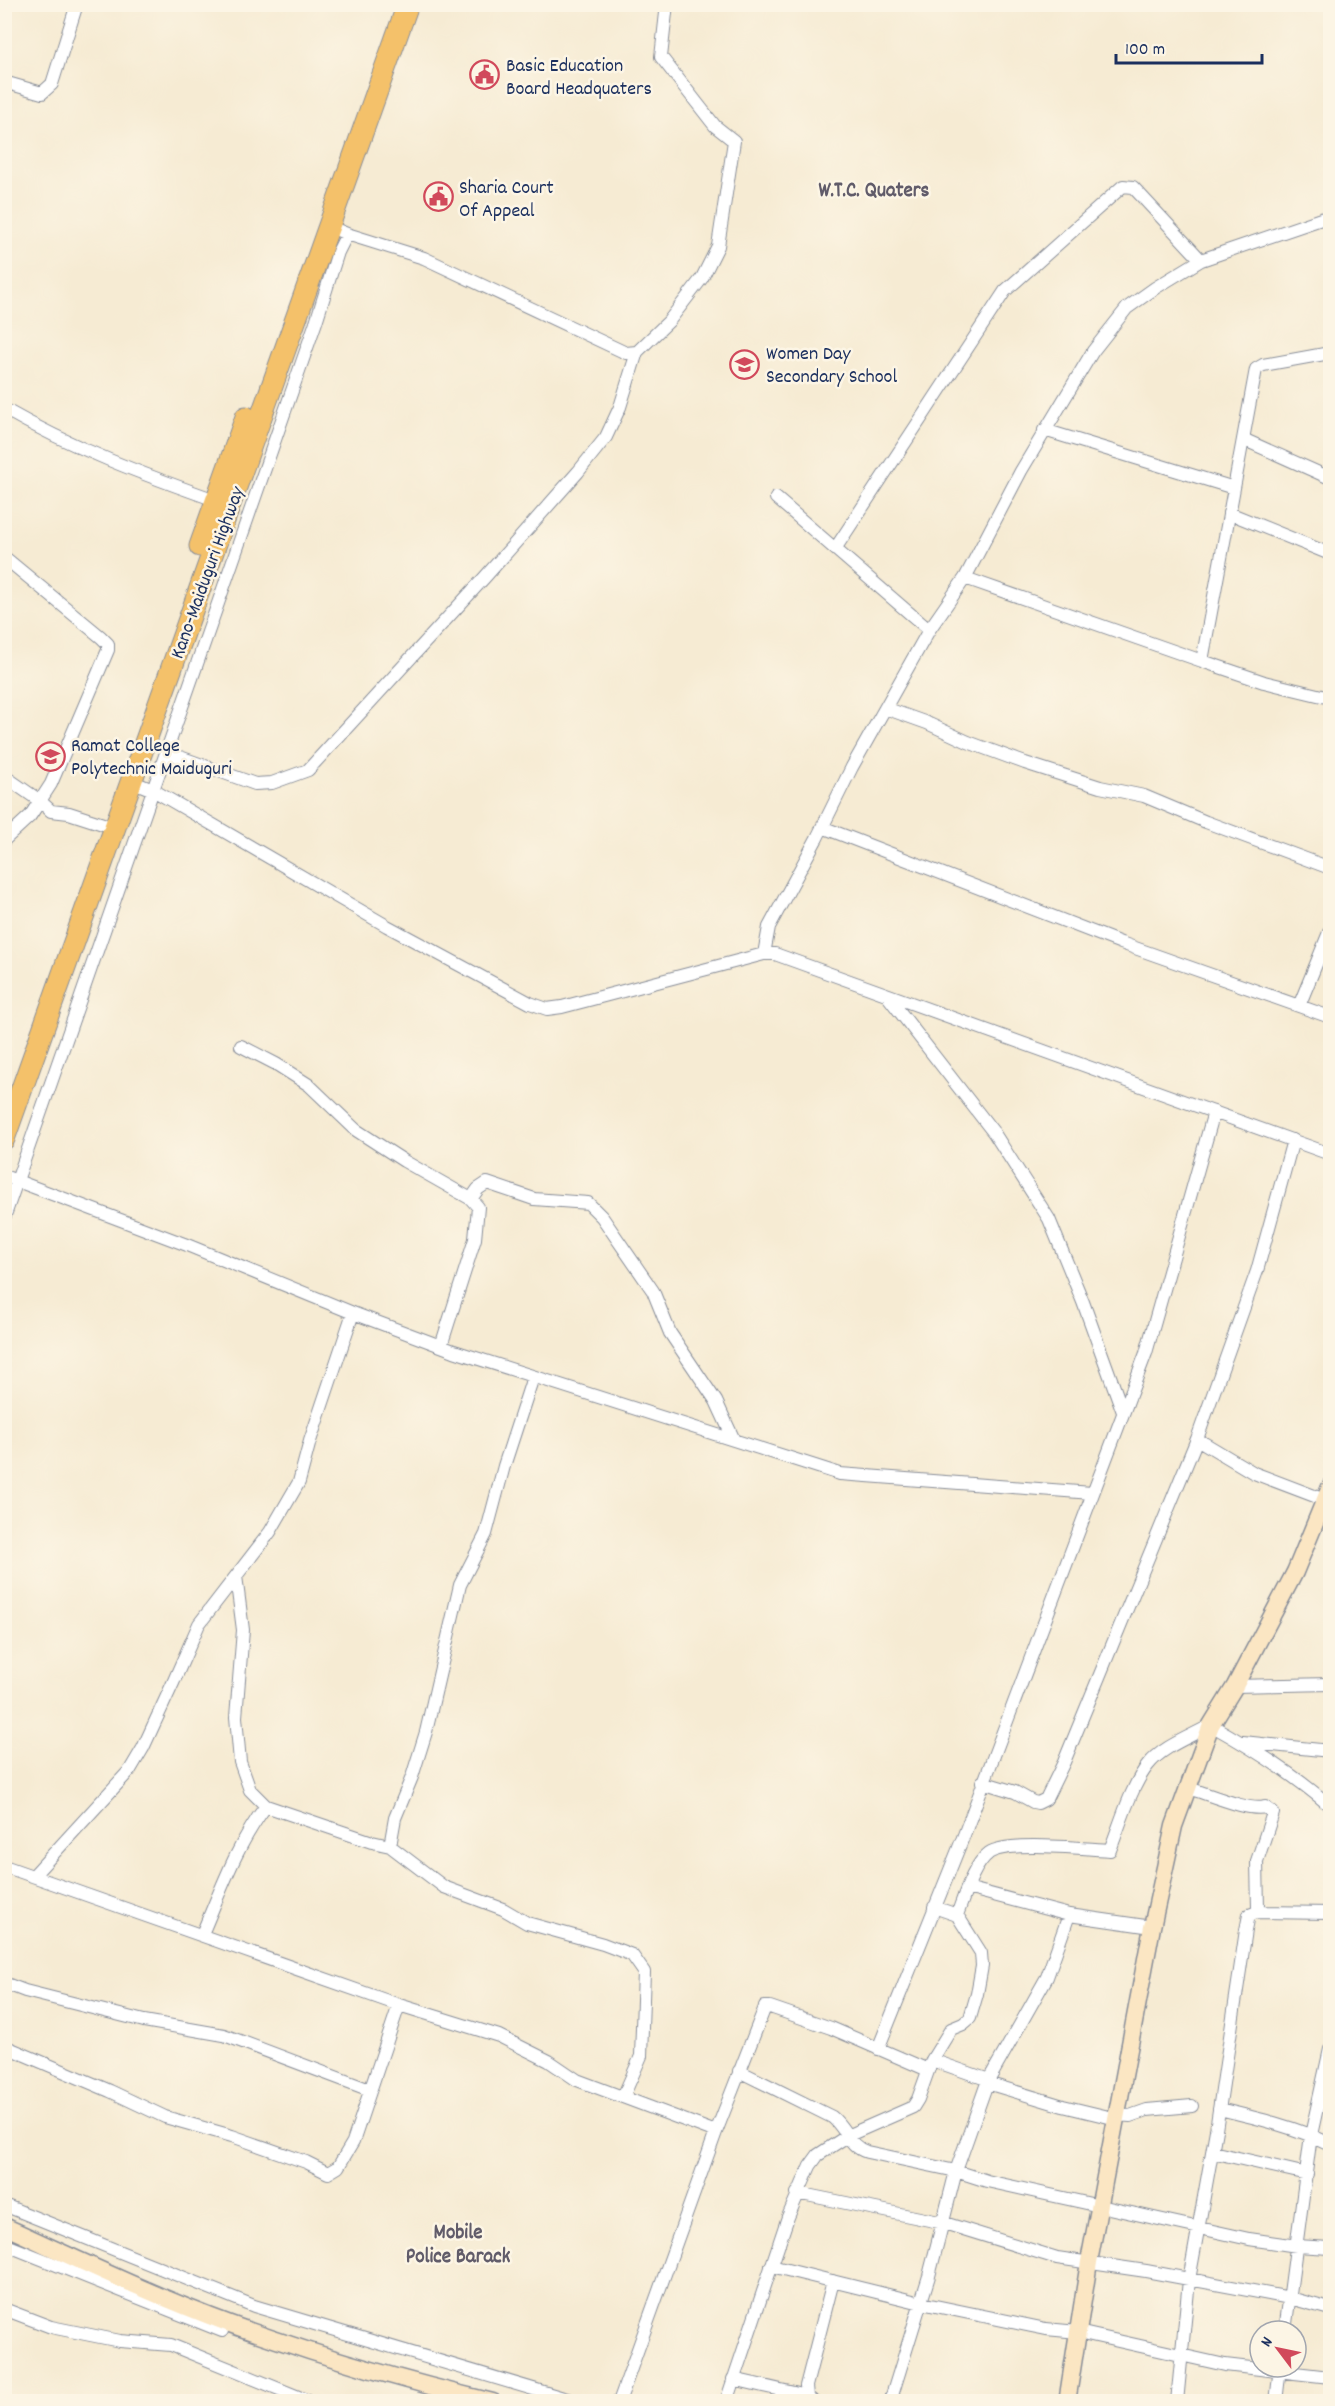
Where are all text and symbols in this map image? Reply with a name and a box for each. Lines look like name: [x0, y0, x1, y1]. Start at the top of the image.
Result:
scale bar: [1116, 27, 1262, 65]
text: 100 m: [1125, 38, 1165, 63]
place label: Basic Education Board Headquaters: [506, 53, 652, 104]
public building icon: Basic Education Board Headquaters: [469, 59, 501, 91]
place label: Sharia Court Of Appeal: [459, 175, 554, 226]
district label: W.T.C. Quaters: [819, 177, 930, 207]
public building icon: Sharia Court Of Appeal: [422, 181, 454, 213]
place label: Women Day Secondary School: [766, 341, 897, 392]
school or university icon: Women Day Secondary School: [729, 348, 761, 380]
street label: Kano-Maiduguri Highway: [165, 482, 253, 663]
place label: Ramat College Polytechnic Maiduguri: [71, 733, 232, 784]
school or university icon: Ramat College Polytechnic Maiduguri: [34, 740, 66, 772]
district label: Mobile Police Barack: [406, 2219, 511, 2273]
north arrow: [1248, 2319, 1308, 2379]
text: N: [1256, 2333, 1279, 2352]

